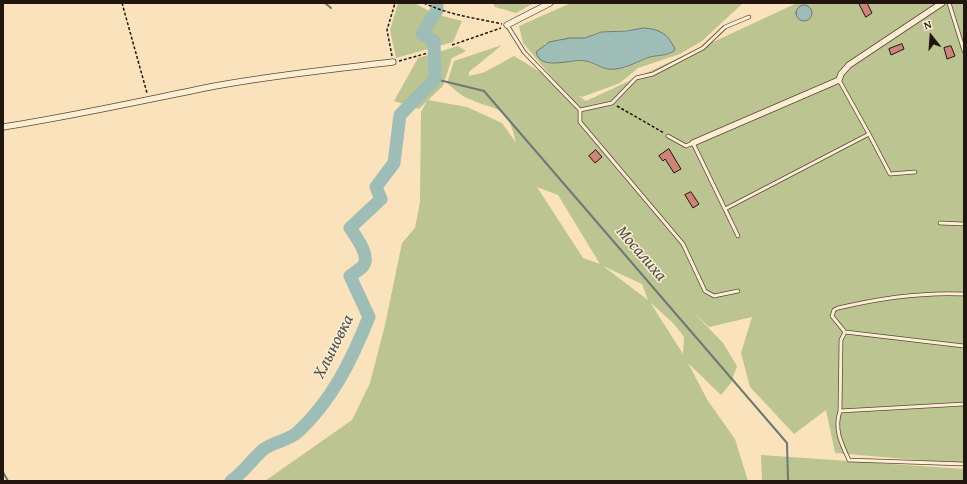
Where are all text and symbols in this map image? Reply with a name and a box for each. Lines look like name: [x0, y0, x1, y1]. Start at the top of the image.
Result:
north arrow: [911, 16, 951, 56]
text: N: [922, 16, 933, 33]
water label: Мосалиха: [611, 222, 671, 286]
water label: Хлыновка: [309, 312, 359, 382]

